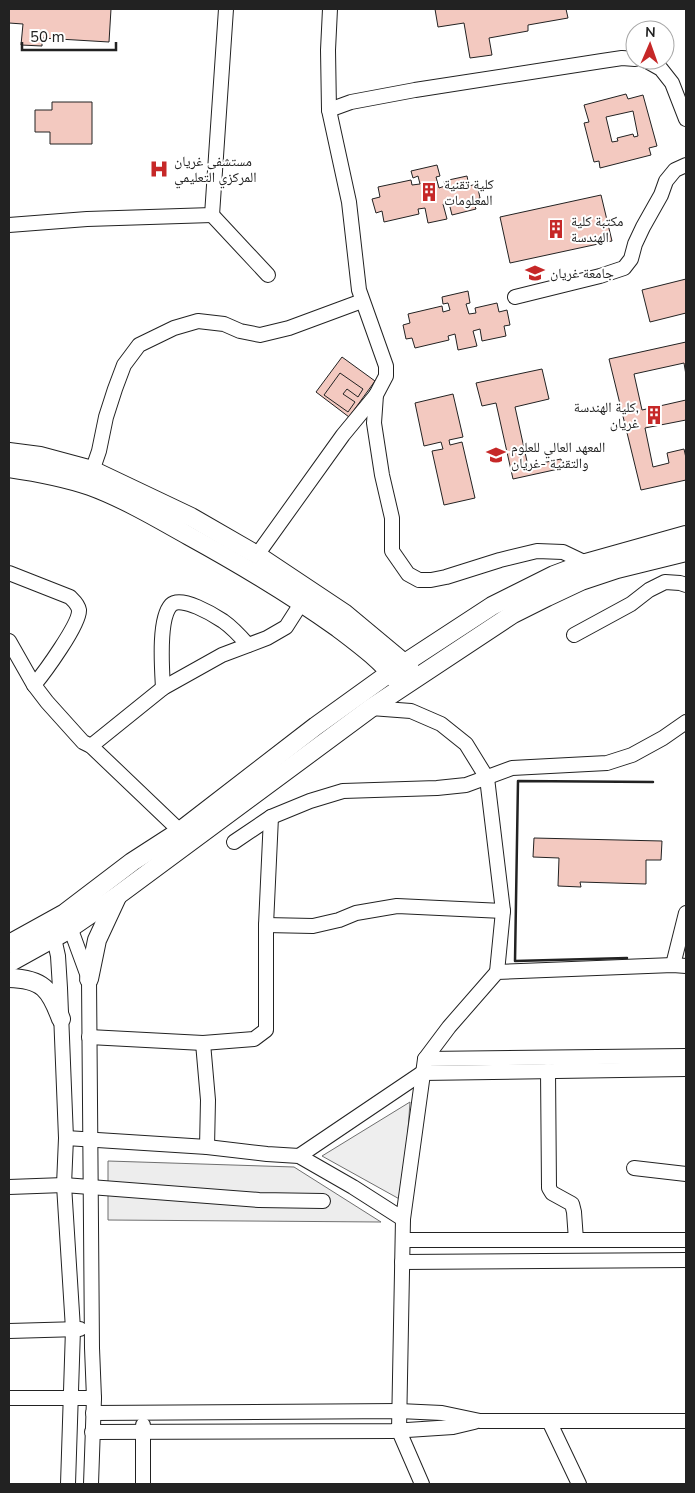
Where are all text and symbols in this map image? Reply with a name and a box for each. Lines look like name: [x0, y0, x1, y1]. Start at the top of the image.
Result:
scale bar: [22, 20, 116, 52]
north arrow: [625, 20, 675, 70]
text: N: [645, 23, 656, 42]
text: 50 m: [30, 27, 65, 47]
place label: مستشفى غريان المركزي التعليمي: [174, 152, 256, 189]
hospital icon: مستشفى غريان المركزي التعليمي: [148, 158, 170, 180]
place label: كلية تقنية المعلومات: [444, 175, 494, 210]
building icon: كلية تقنية المعلومات: [418, 181, 440, 203]
place label: مكتبة كلية الهندسة: [571, 212, 623, 247]
building icon: مكتبة كلية الهندسة: [545, 218, 567, 240]
school or university icon: جامعة غريان: [524, 262, 546, 284]
place label: جامعة غريان: [550, 264, 614, 283]
place label: كلية الهندسة, غريان: [574, 398, 639, 433]
building icon: كلية الهندسة, غريان: [643, 404, 665, 426]
place label: المعهد العالي للعلوم والتقنية -غريان: [511, 438, 605, 473]
school or university icon: المعهد العالي للعلوم والتقنية -غريان: [485, 444, 507, 466]

